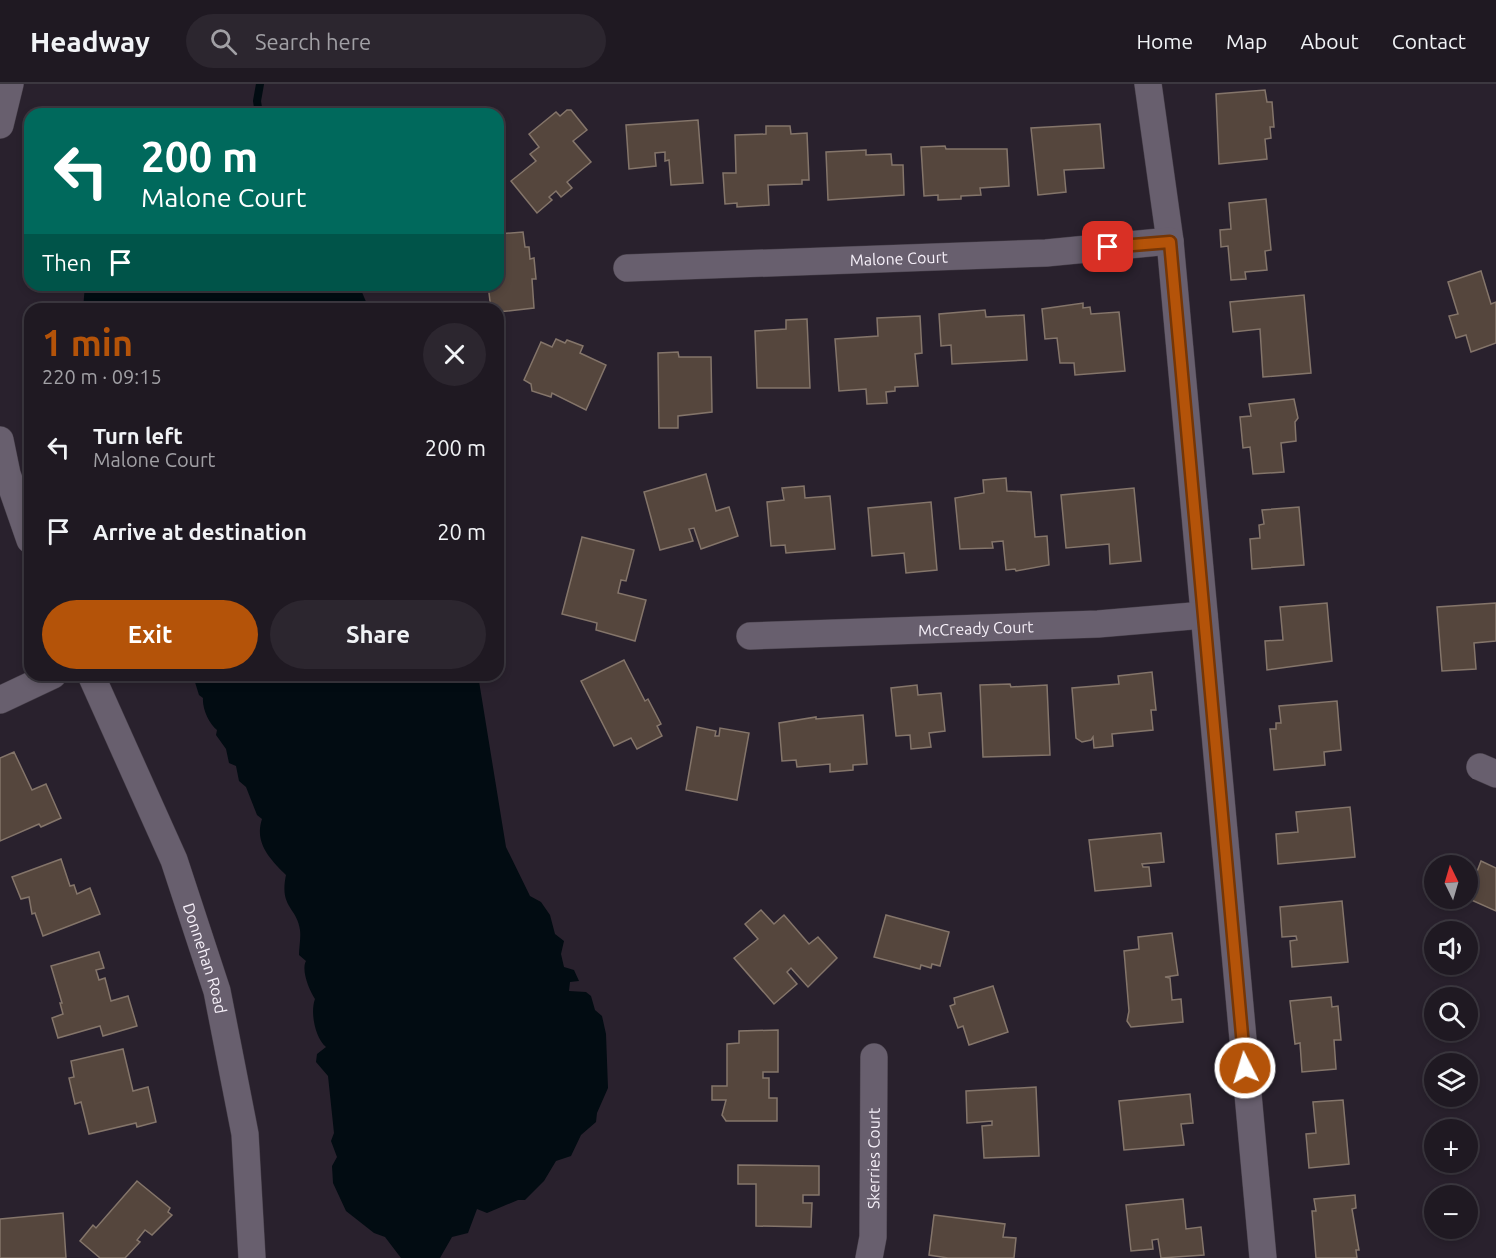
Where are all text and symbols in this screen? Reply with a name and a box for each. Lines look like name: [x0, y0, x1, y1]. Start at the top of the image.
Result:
search box: [186, 14, 606, 68]
icon: search: [207, 25, 240, 58]
text: Headway: [30, 26, 150, 57]
text: Search here: [255, 29, 371, 54]
text: Home: [1136, 29, 1193, 53]
text: Map: [1226, 29, 1267, 53]
text: About: [1300, 29, 1359, 53]
text: Contact: [1392, 29, 1466, 53]
icon: left: [42, 132, 120, 210]
text: 200 m: [141, 133, 258, 180]
text: Malone Court: [141, 182, 306, 212]
pin: [1082, 221, 1133, 272]
icon: arrive: [1091, 230, 1124, 263]
icon: arrive: [104, 246, 137, 279]
street label: Malone Court: [850, 247, 949, 269]
text: Then: [42, 250, 92, 275]
text: 1 min: [42, 322, 133, 363]
button: close: [423, 323, 486, 386]
text: 220 m · 09:15: [42, 365, 162, 388]
text: Turn left: [93, 423, 183, 448]
icon: left: [42, 431, 75, 464]
text: 200 m: [425, 435, 486, 460]
text: Malone Court: [93, 448, 215, 471]
icon: arrive: [42, 515, 75, 548]
text: Arrive at destination: [93, 519, 307, 544]
text: 20 m: [437, 519, 486, 544]
button: Exit: [42, 600, 258, 669]
button: Share: [270, 600, 486, 669]
street label: McCready Court: [918, 617, 1035, 639]
north arrow: [1424, 855, 1478, 909]
map controls: [1424, 855, 1478, 1239]
street label: Donnehan Road: [180, 901, 230, 1015]
button: sound: [1424, 921, 1478, 975]
button: search: [1424, 987, 1478, 1041]
position arrow: [1213, 1036, 1277, 1100]
button: layers: [1424, 1053, 1478, 1107]
street label: Skerries Court: [864, 1107, 883, 1209]
button: +: [1424, 1119, 1478, 1173]
button: −: [1424, 1185, 1478, 1239]

